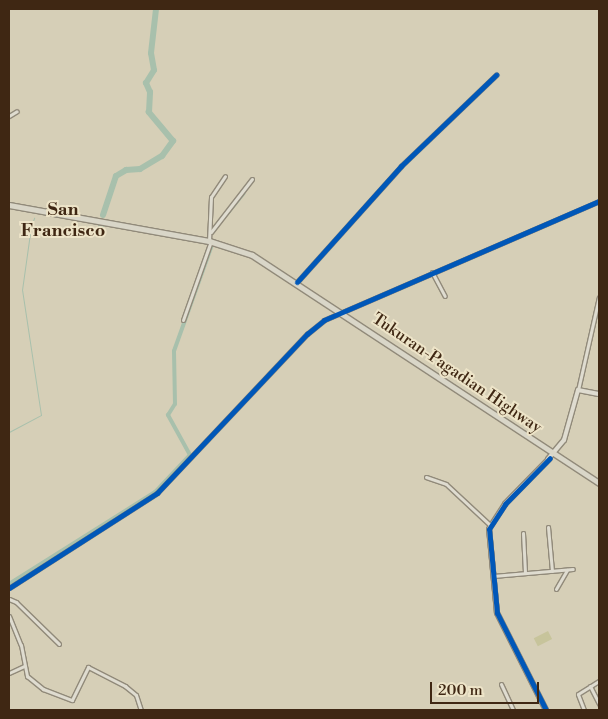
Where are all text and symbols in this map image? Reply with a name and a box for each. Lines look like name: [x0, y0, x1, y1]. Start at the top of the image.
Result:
district label: San Francisco: [21, 200, 105, 242]
street label: Tukuran-Pagadian Highway: [369, 309, 545, 437]
scale bar: [433, 672, 542, 704]
text: 200 m: [438, 681, 483, 700]

